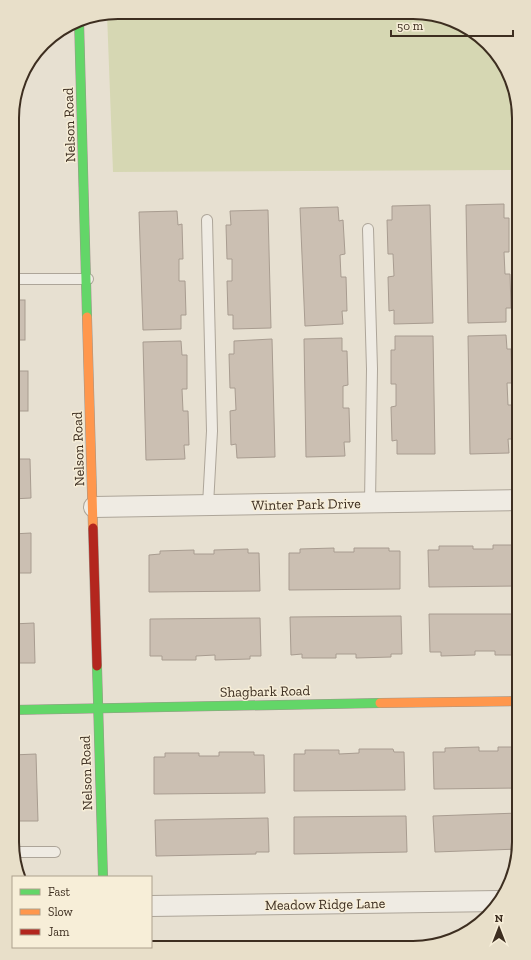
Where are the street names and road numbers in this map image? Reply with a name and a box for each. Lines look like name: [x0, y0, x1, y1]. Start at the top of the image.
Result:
street label: Nelson Road: [60, 87, 79, 163]
street label: Nelson Road: [69, 411, 88, 487]
street label: Winter Park Drive: [251, 495, 361, 514]
street label: Shagbark Road: [220, 682, 311, 701]
street label: Nelson Road: [77, 735, 96, 811]
street label: Meadow Ridge Lane: [265, 895, 386, 914]

